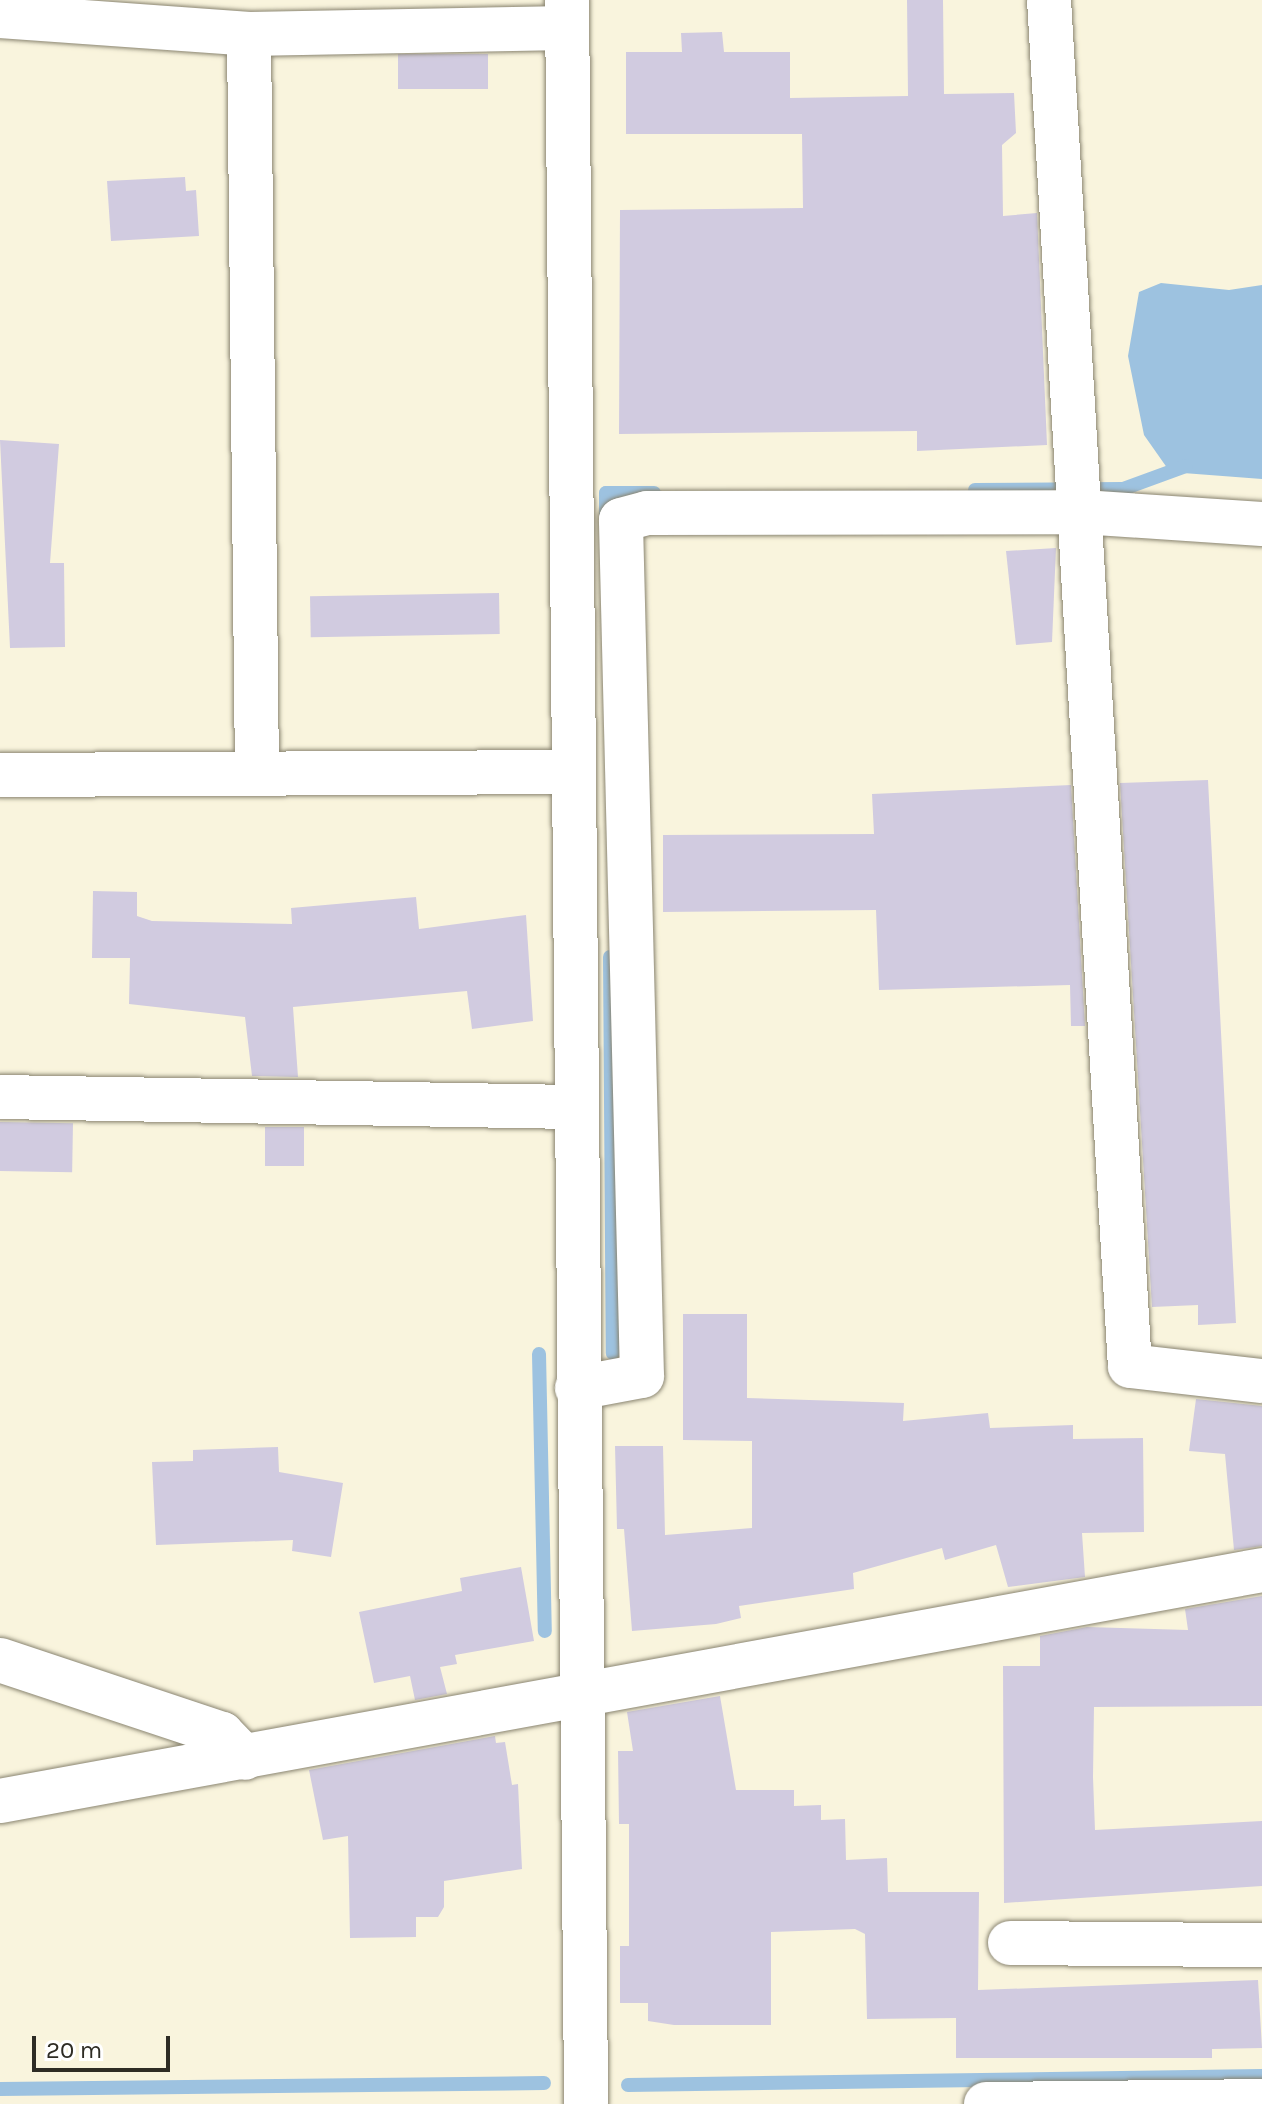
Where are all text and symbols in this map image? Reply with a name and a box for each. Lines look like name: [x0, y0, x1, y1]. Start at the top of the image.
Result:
scale bar: [36, 2020, 174, 2070]
text: 20 m: [46, 2036, 102, 2064]

